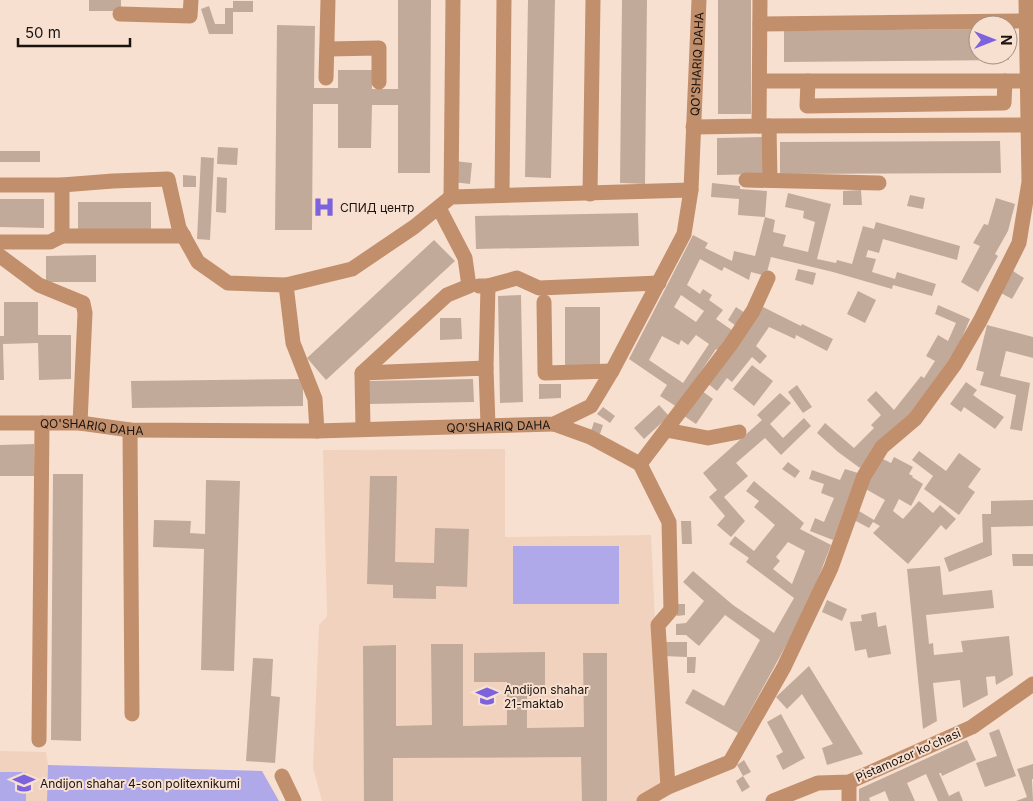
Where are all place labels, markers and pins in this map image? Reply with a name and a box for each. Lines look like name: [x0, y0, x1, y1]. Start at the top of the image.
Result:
hospital icon: СПИД центр: [311, 194, 337, 220]
place label: СПИД центр: [340, 200, 414, 215]
place label: Andijon shahar 21-maktab: [504, 682, 589, 711]
school or university icon: Andijon shahar 21-maktab: [474, 683, 500, 709]
school or university icon: Andijon shahar 4-son politexnikumi: [11, 770, 37, 796]
place label: Andijon shahar 4-son politexnikumi: [40, 776, 240, 791]

